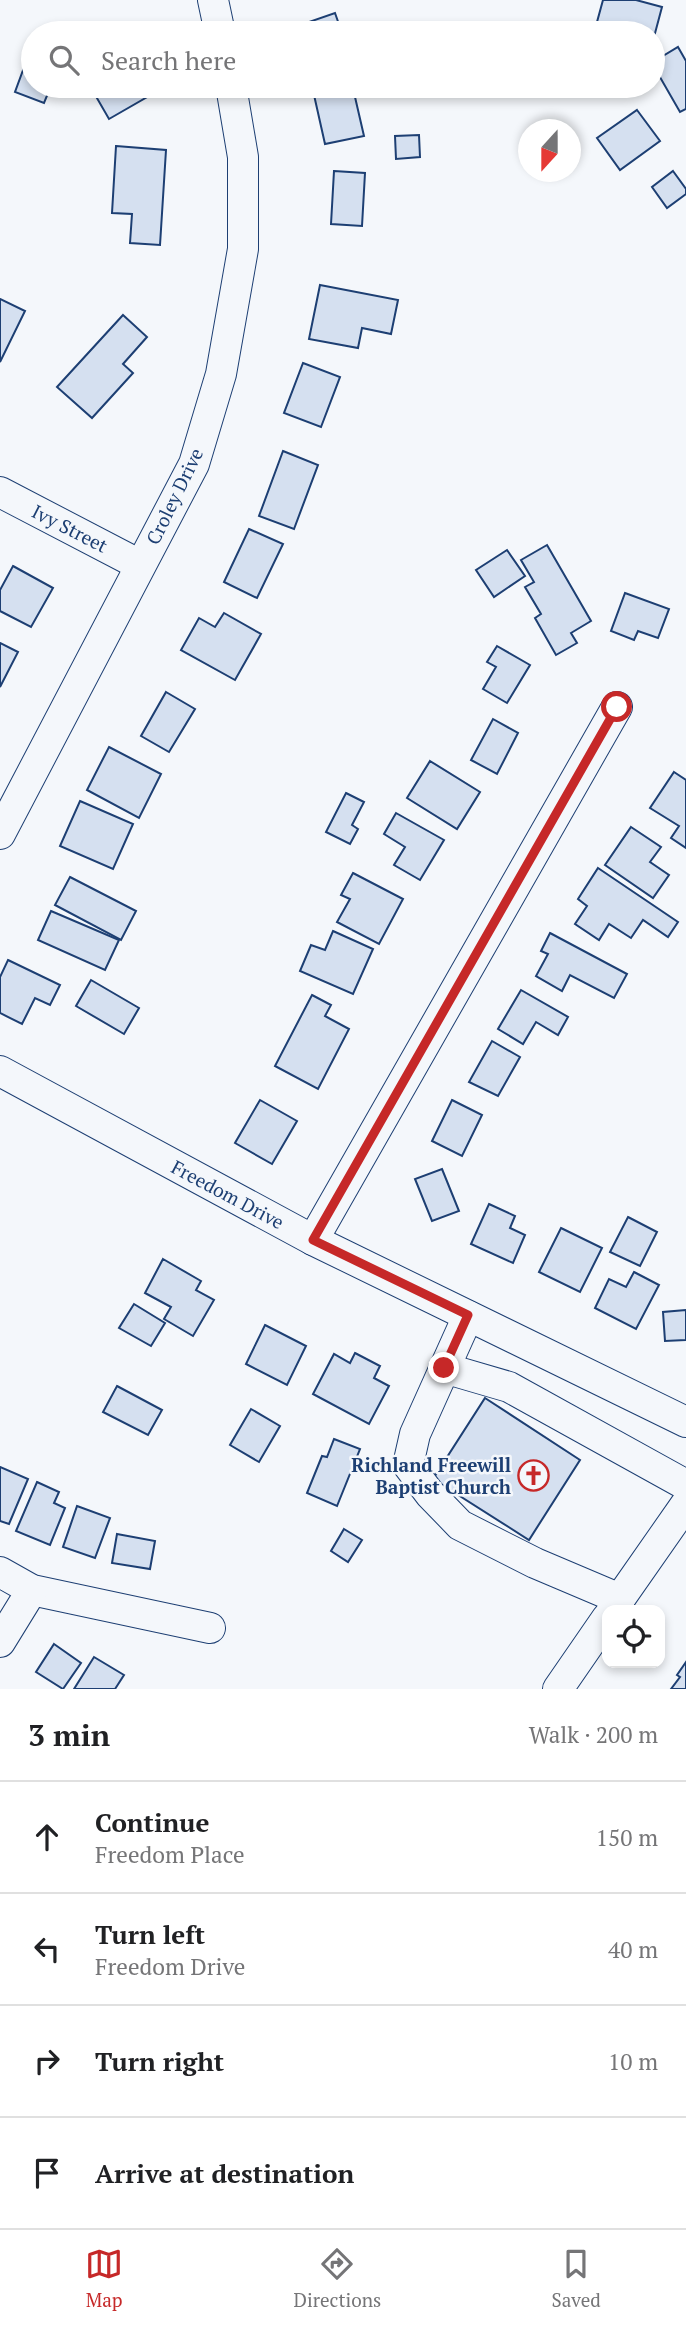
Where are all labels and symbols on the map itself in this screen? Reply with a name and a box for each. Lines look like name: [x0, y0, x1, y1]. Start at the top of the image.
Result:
north arrow: [518, 119, 581, 182]
street label: Croley Drive: [140, 444, 208, 548]
street label: Ivy Street: [28, 498, 112, 558]
route start: [601, 691, 632, 722]
street label: Freedom Drive: [167, 1154, 289, 1234]
route end: [428, 1352, 459, 1383]
place label: Richland Freewill Baptist Church: [351, 1452, 511, 1499]
church icon: Richland Freewill Baptist Church: [517, 1458, 551, 1492]

